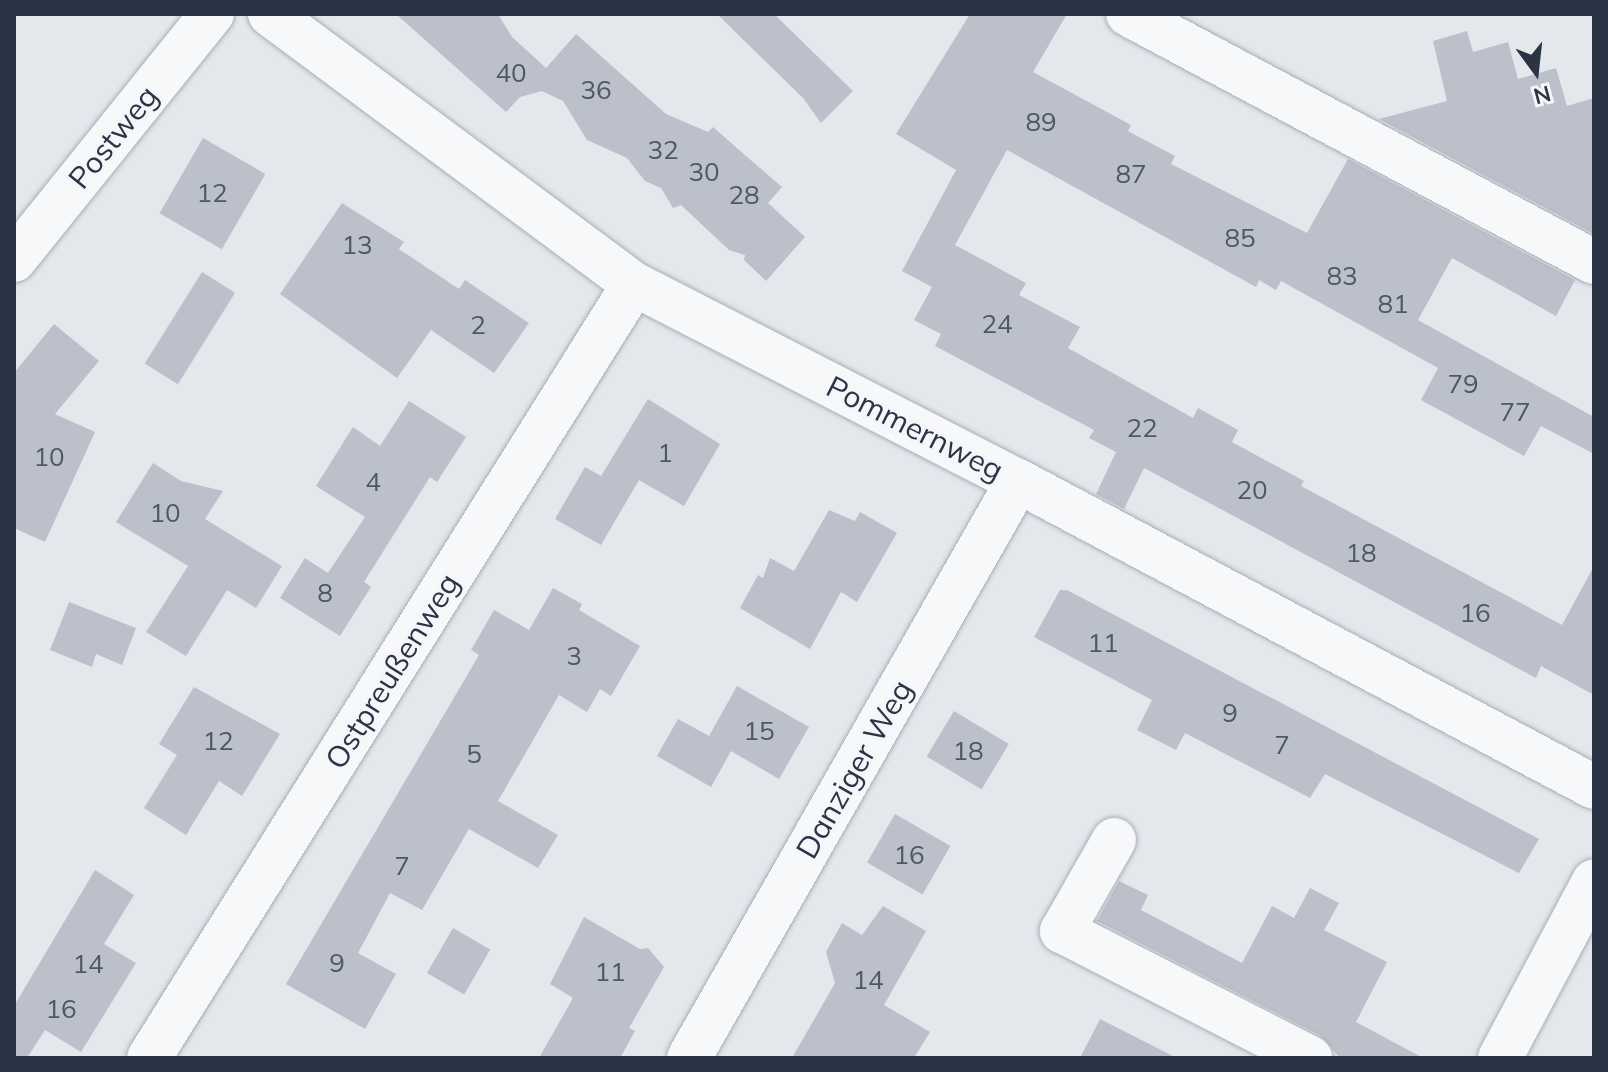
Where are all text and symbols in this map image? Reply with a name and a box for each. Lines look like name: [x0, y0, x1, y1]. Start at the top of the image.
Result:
north arrow: [1496, 32, 1576, 112]
house number: 40: [495, 57, 527, 89]
house number: 36: [580, 74, 612, 106]
street label: Postweg: [61, 78, 165, 196]
text: N: [1531, 80, 1554, 111]
house number: 89: [1025, 106, 1057, 138]
house number: 32: [647, 134, 679, 166]
house number: 30: [688, 156, 720, 188]
house number: 87: [1115, 158, 1147, 190]
house number: 12: [196, 177, 228, 209]
house number: 28: [728, 179, 760, 211]
house number: 85: [1224, 222, 1256, 254]
house number: 13: [341, 229, 373, 261]
house number: 83: [1326, 260, 1358, 292]
house number: 81: [1377, 288, 1409, 320]
house number: 24: [981, 308, 1013, 340]
house number: 2: [470, 309, 486, 341]
street label: Pommernweg: [821, 368, 1009, 488]
house number: 79: [1447, 368, 1479, 400]
house number: 77: [1499, 396, 1531, 428]
house number: 22: [1126, 412, 1158, 444]
house number: 1: [657, 437, 673, 469]
house number: 10: [33, 441, 65, 473]
house number: 4: [365, 466, 381, 498]
house number: 20: [1236, 474, 1268, 506]
house number: 10: [149, 497, 181, 529]
house number: 18: [1345, 537, 1377, 569]
street label: Ostpreußenweg: [317, 567, 467, 775]
house number: 8: [317, 577, 333, 609]
house number: 16: [1459, 597, 1491, 629]
house number: 11: [1087, 627, 1119, 659]
house number: 3: [566, 640, 582, 672]
street label: Danziger Weg: [788, 673, 920, 865]
house number: 9: [1222, 697, 1238, 729]
house number: 15: [743, 715, 775, 747]
house number: 12: [202, 725, 234, 757]
house number: 7: [1274, 729, 1290, 761]
house number: 18: [952, 735, 984, 767]
house number: 5: [466, 738, 482, 770]
house number: 16: [893, 839, 925, 871]
house number: 7: [394, 850, 410, 882]
house number: 9: [329, 947, 345, 979]
house number: 14: [72, 948, 104, 980]
house number: 11: [594, 956, 626, 988]
house number: 14: [852, 964, 884, 996]
house number: 16: [45, 993, 77, 1025]

